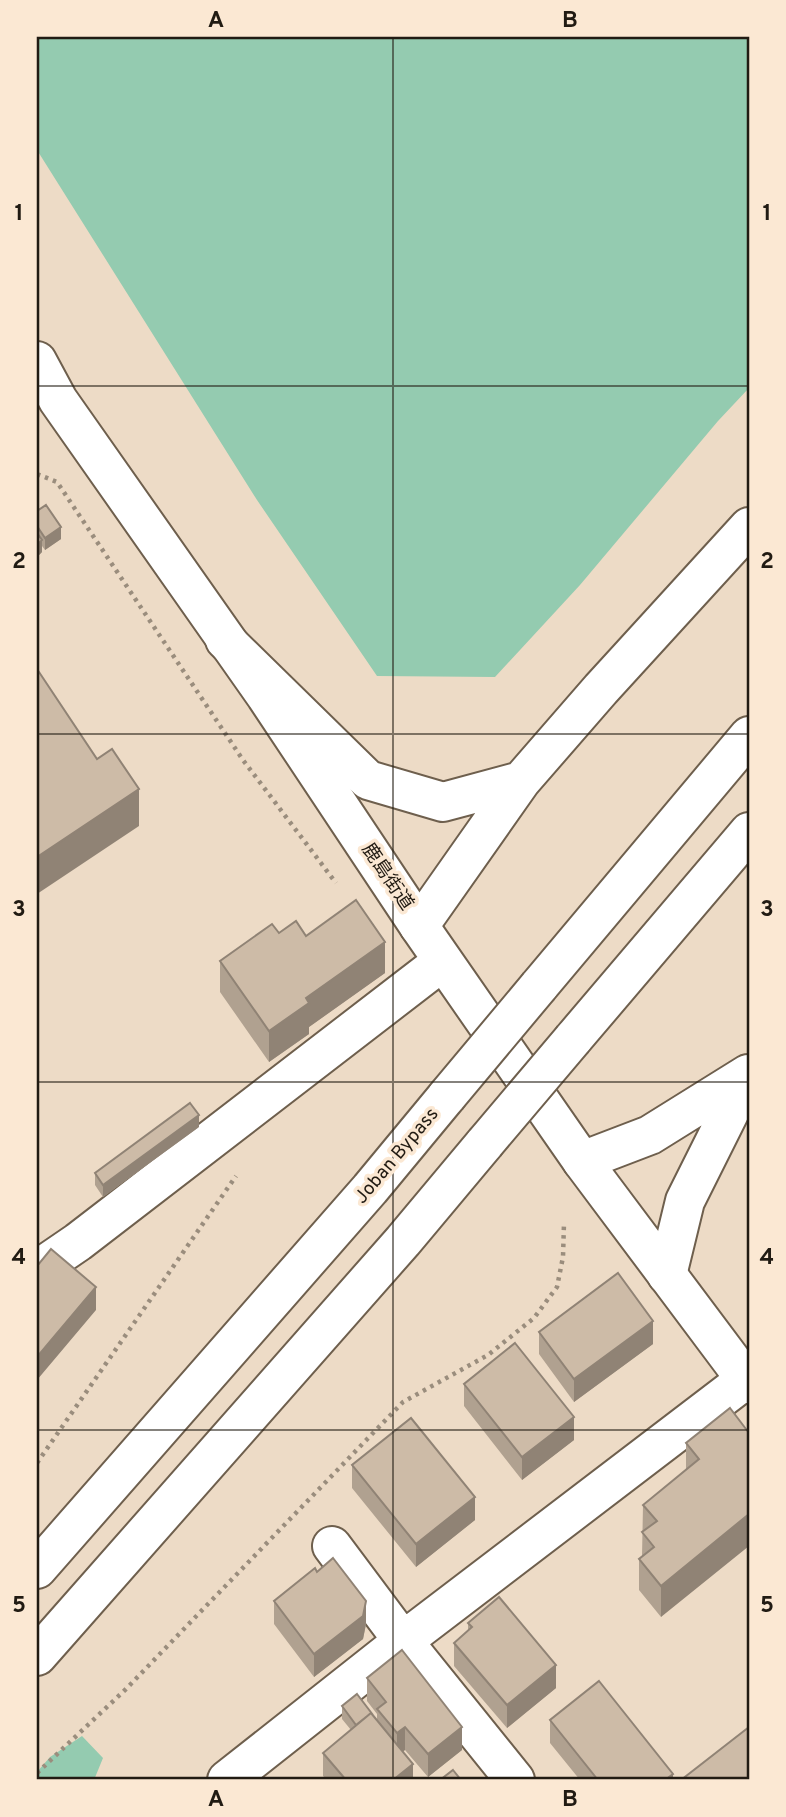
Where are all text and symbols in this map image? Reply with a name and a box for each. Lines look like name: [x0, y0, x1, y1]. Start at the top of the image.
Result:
text: A: [208, 7, 224, 36]
text: B: [562, 7, 578, 36]
text: 1: [14, 200, 24, 229]
text: 1: [762, 200, 772, 229]
text: 2: [12, 548, 26, 577]
text: 2: [760, 548, 774, 577]
street label: 鹿島街道: [356, 839, 418, 915]
text: 3: [12, 896, 26, 925]
text: 3: [760, 896, 774, 925]
street label: Joban Bypass: [350, 1103, 444, 1209]
text: 4: [12, 1244, 26, 1273]
text: 4: [760, 1244, 774, 1273]
text: 5: [12, 1592, 26, 1621]
text: 5: [760, 1592, 774, 1621]
text: A: [208, 1786, 224, 1815]
text: B: [562, 1786, 578, 1815]

